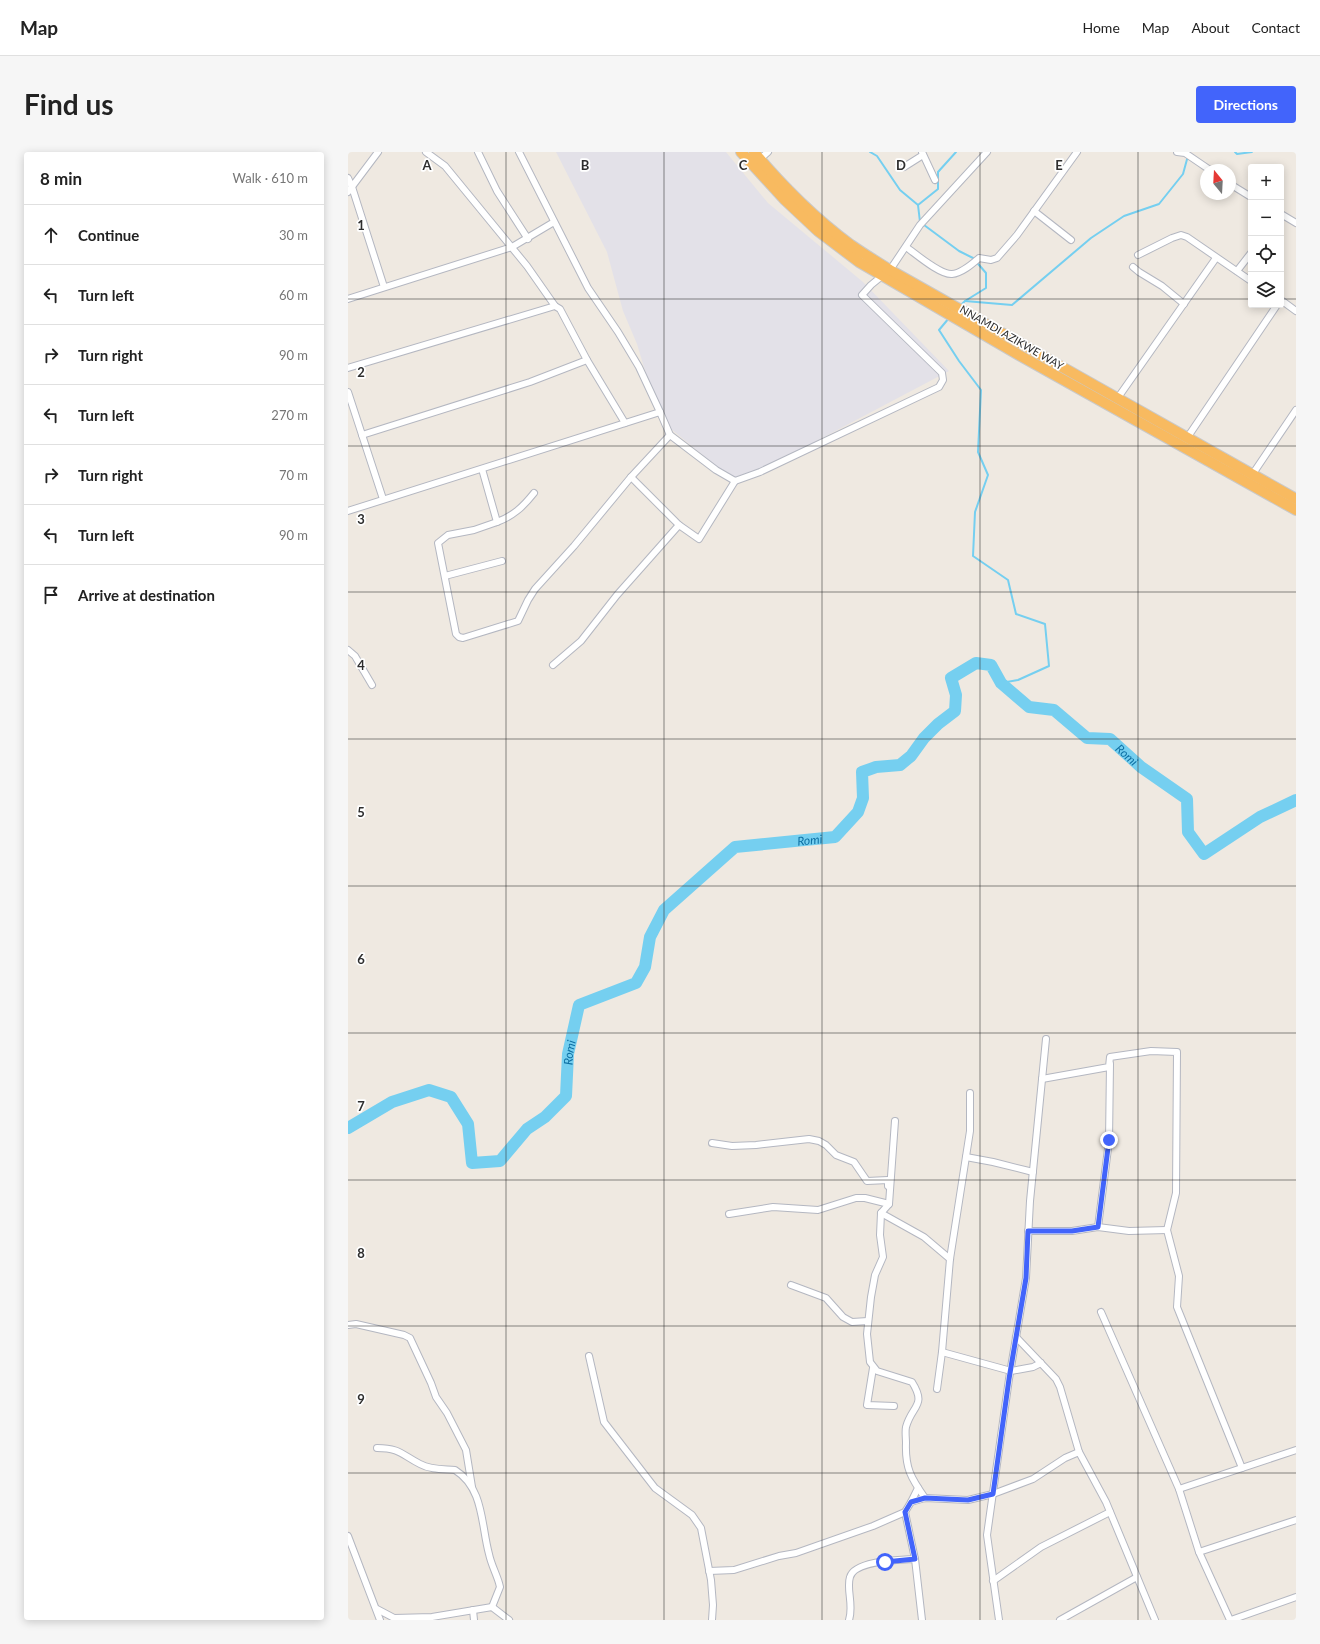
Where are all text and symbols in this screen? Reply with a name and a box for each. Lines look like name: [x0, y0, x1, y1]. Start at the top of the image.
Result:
text: Map: [20, 16, 58, 39]
text: Home: [1082, 19, 1120, 36]
text: Map: [1142, 19, 1169, 36]
text: About: [1191, 19, 1229, 36]
text: Contact: [1251, 19, 1300, 36]
button: Directions: [1196, 86, 1296, 123]
text: Find us: [24, 87, 114, 121]
text: A: [421, 157, 432, 173]
text: B: [581, 157, 590, 173]
text: C: [739, 157, 748, 173]
text: D: [896, 157, 906, 173]
text: E: [1055, 157, 1063, 173]
north arrow: [1200, 164, 1236, 200]
map controls: [1248, 164, 1284, 308]
button: +: [1248, 164, 1284, 200]
text: 8 min: [40, 168, 82, 189]
text: Walk · 610 m: [232, 170, 308, 186]
button: −: [1248, 200, 1284, 236]
text: 1: [357, 217, 365, 233]
icon: ahead: [40, 224, 62, 246]
text: Continue: [78, 226, 139, 244]
text: 30 m: [279, 227, 308, 243]
button: locate: [1248, 236, 1284, 272]
button: layers: [1248, 272, 1284, 308]
icon: left: [40, 284, 62, 306]
text: Turn left: [78, 286, 134, 304]
text: 60 m: [279, 287, 308, 303]
street label: NNAMDI AZIKWE WAY: [958, 302, 1066, 372]
icon: right: [40, 344, 62, 366]
text: Turn right: [78, 346, 143, 364]
text: 90 m: [279, 347, 308, 363]
text: 2: [357, 364, 365, 380]
icon: left: [40, 404, 62, 426]
text: Turn left: [78, 406, 134, 424]
text: 270 m: [271, 407, 308, 423]
icon: right: [40, 464, 62, 486]
text: Turn right: [78, 466, 143, 484]
text: 70 m: [279, 467, 308, 483]
text: 3: [357, 511, 365, 527]
icon: left: [40, 524, 62, 546]
text: Turn left: [78, 526, 134, 544]
text: 90 m: [279, 527, 308, 543]
icon: arrive: [40, 584, 62, 606]
text: Arrive at destination: [78, 586, 215, 604]
text: 4: [357, 657, 365, 673]
water label: Romi: [1113, 741, 1142, 769]
text: 5: [357, 804, 365, 820]
water label: Romi: [796, 831, 823, 848]
text: 6: [357, 951, 365, 967]
water label: Romi: [560, 1038, 578, 1065]
text: 7: [357, 1098, 365, 1114]
route end: [1100, 1131, 1118, 1149]
text: 8: [357, 1245, 365, 1261]
text: 9: [357, 1391, 365, 1407]
route start: [876, 1553, 894, 1571]

